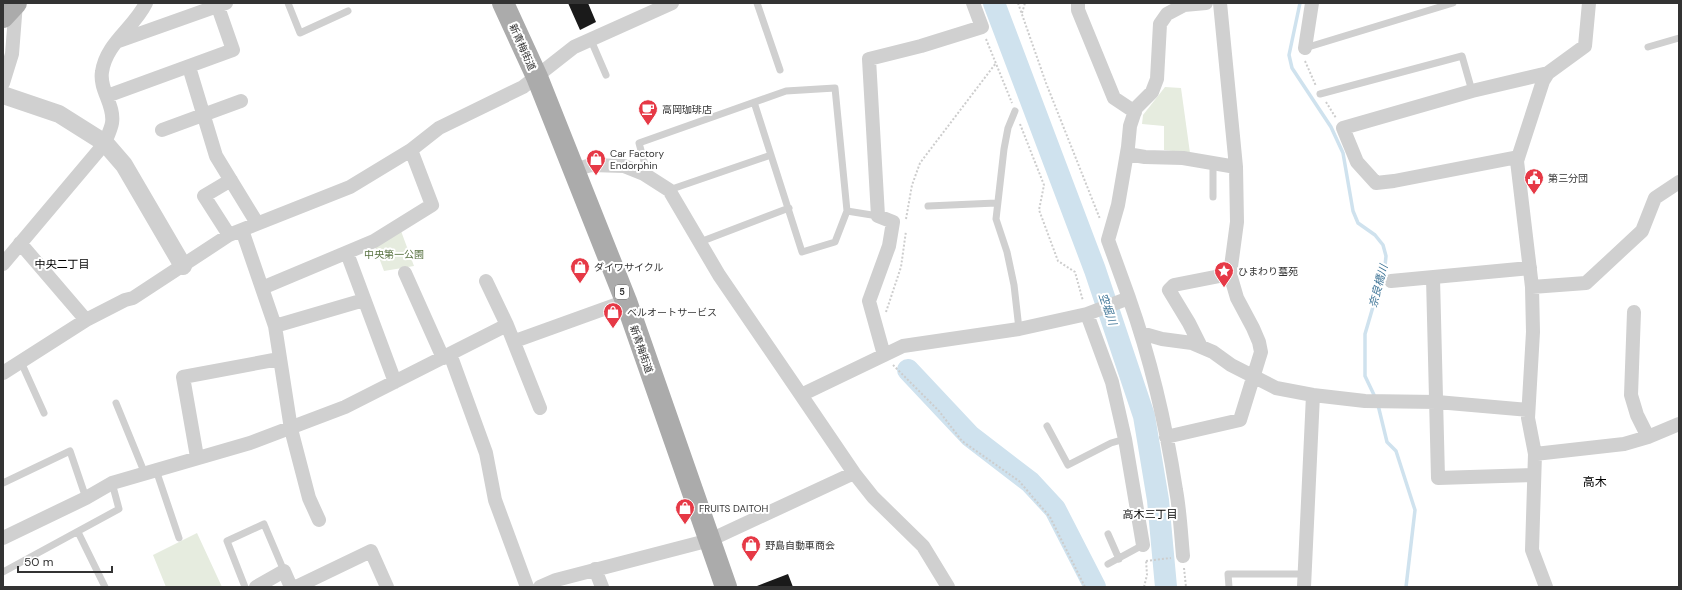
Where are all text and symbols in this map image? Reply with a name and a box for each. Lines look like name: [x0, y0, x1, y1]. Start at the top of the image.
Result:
street label: 新青梅街道: [506, 22, 539, 73]
cafe icon: 高岡珈琲店: [637, 98, 659, 126]
place label: 高岡珈琲店: [662, 103, 712, 116]
place label: Car Factory Endorphin: [610, 147, 664, 172]
shop icon: Car Factory Endorphin: [585, 148, 607, 176]
public building icon: 第三分団: [1523, 167, 1545, 195]
place label: 第三分団: [1548, 172, 1588, 185]
park label: 中央第一公園: [364, 248, 424, 261]
shop icon: ダイワサイクル: [569, 256, 591, 284]
district label: 中央二丁目: [35, 257, 90, 271]
place icon: ひまわり墓苑: [1213, 260, 1235, 288]
place label: ダイワサイクル: [594, 261, 664, 274]
water label: 奈良橋川: [1366, 262, 1391, 309]
place label: ひまわり墓苑: [1238, 265, 1298, 278]
road number: 5: [615, 285, 629, 299]
water label: 空堀川: [1096, 291, 1120, 328]
shop icon: ベルオートサービス: [602, 301, 624, 329]
place label: ベルオートサービス: [627, 306, 717, 319]
street label: 新青梅街道: [627, 323, 656, 375]
district label: 高木: [1583, 474, 1607, 490]
shop icon: FRUITS DAITOH: [674, 497, 696, 525]
place label: FRUITS DAITOH: [699, 502, 768, 515]
district label: 高木三丁目: [1123, 507, 1178, 521]
shop icon: 野島自動車商会: [740, 534, 762, 562]
place label: 野島自動車商会: [765, 539, 835, 552]
scale bar: [18, 548, 112, 574]
text: 50 m: [24, 554, 53, 570]

